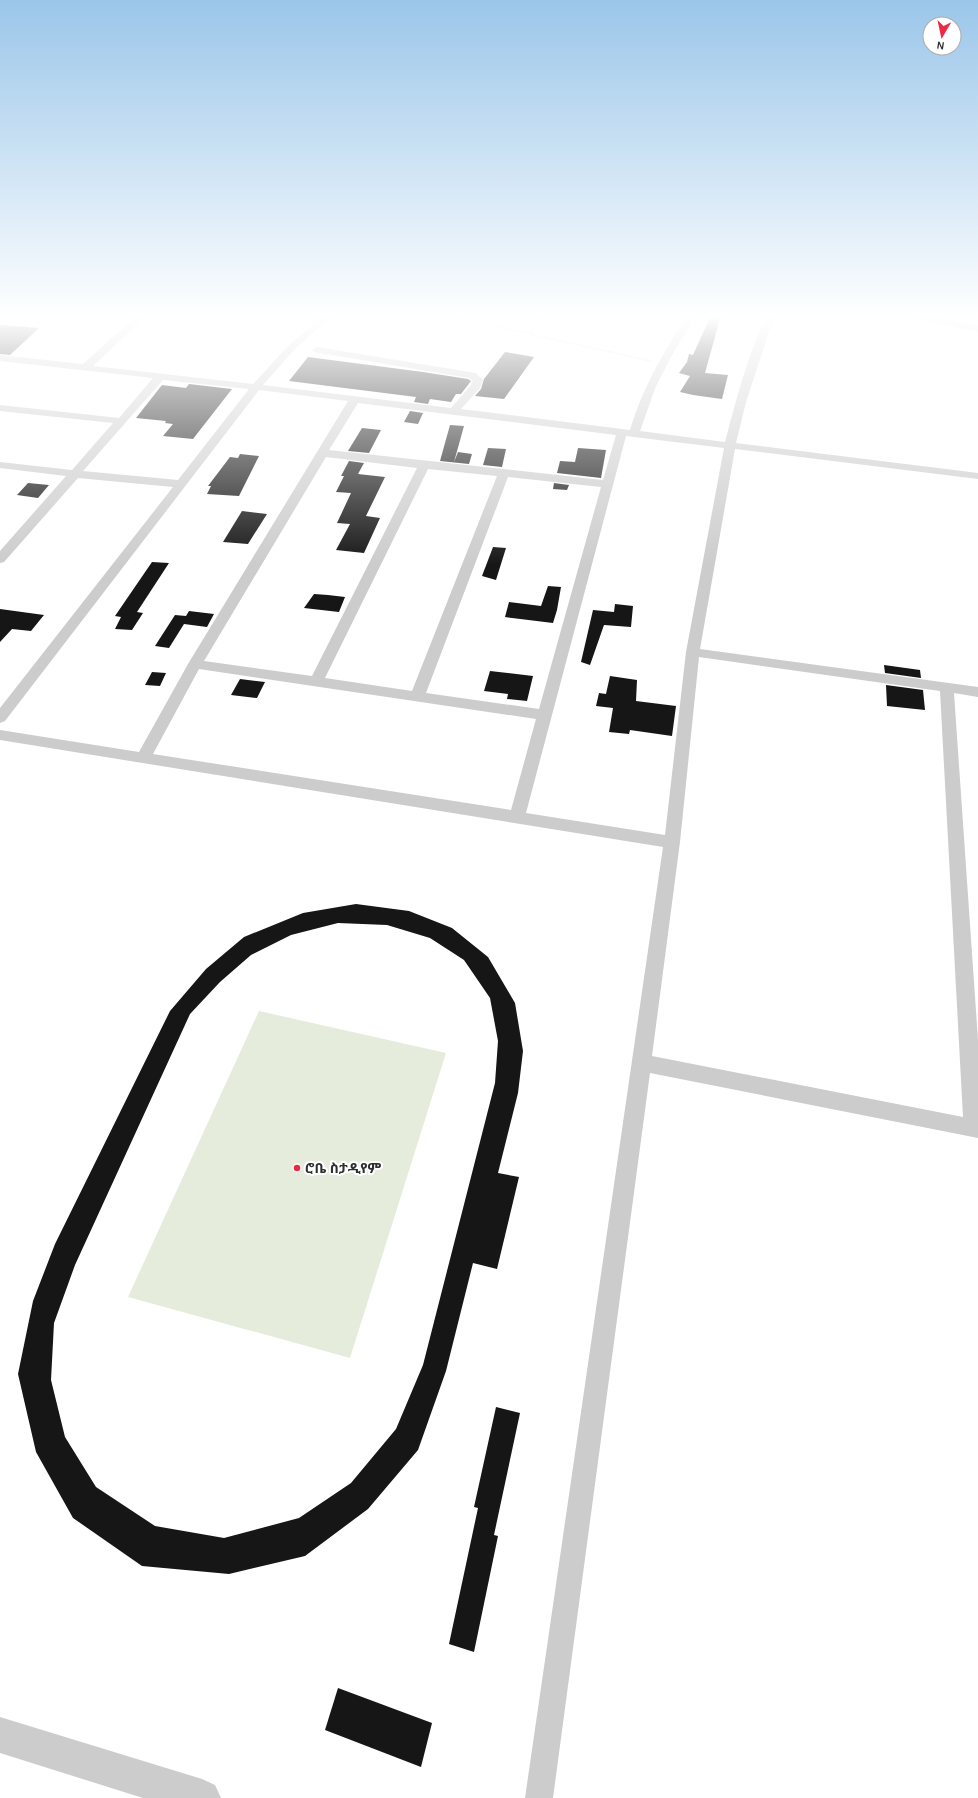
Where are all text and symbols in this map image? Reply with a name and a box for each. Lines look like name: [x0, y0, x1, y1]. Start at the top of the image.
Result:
north arrow: [922, 16, 962, 56]
text: N: [936, 38, 945, 52]
place label: ሮቤ ስታዲየም: [305, 1160, 381, 1177]
marker: ሮቤ ስታዲየም: [292, 1163, 302, 1173]

